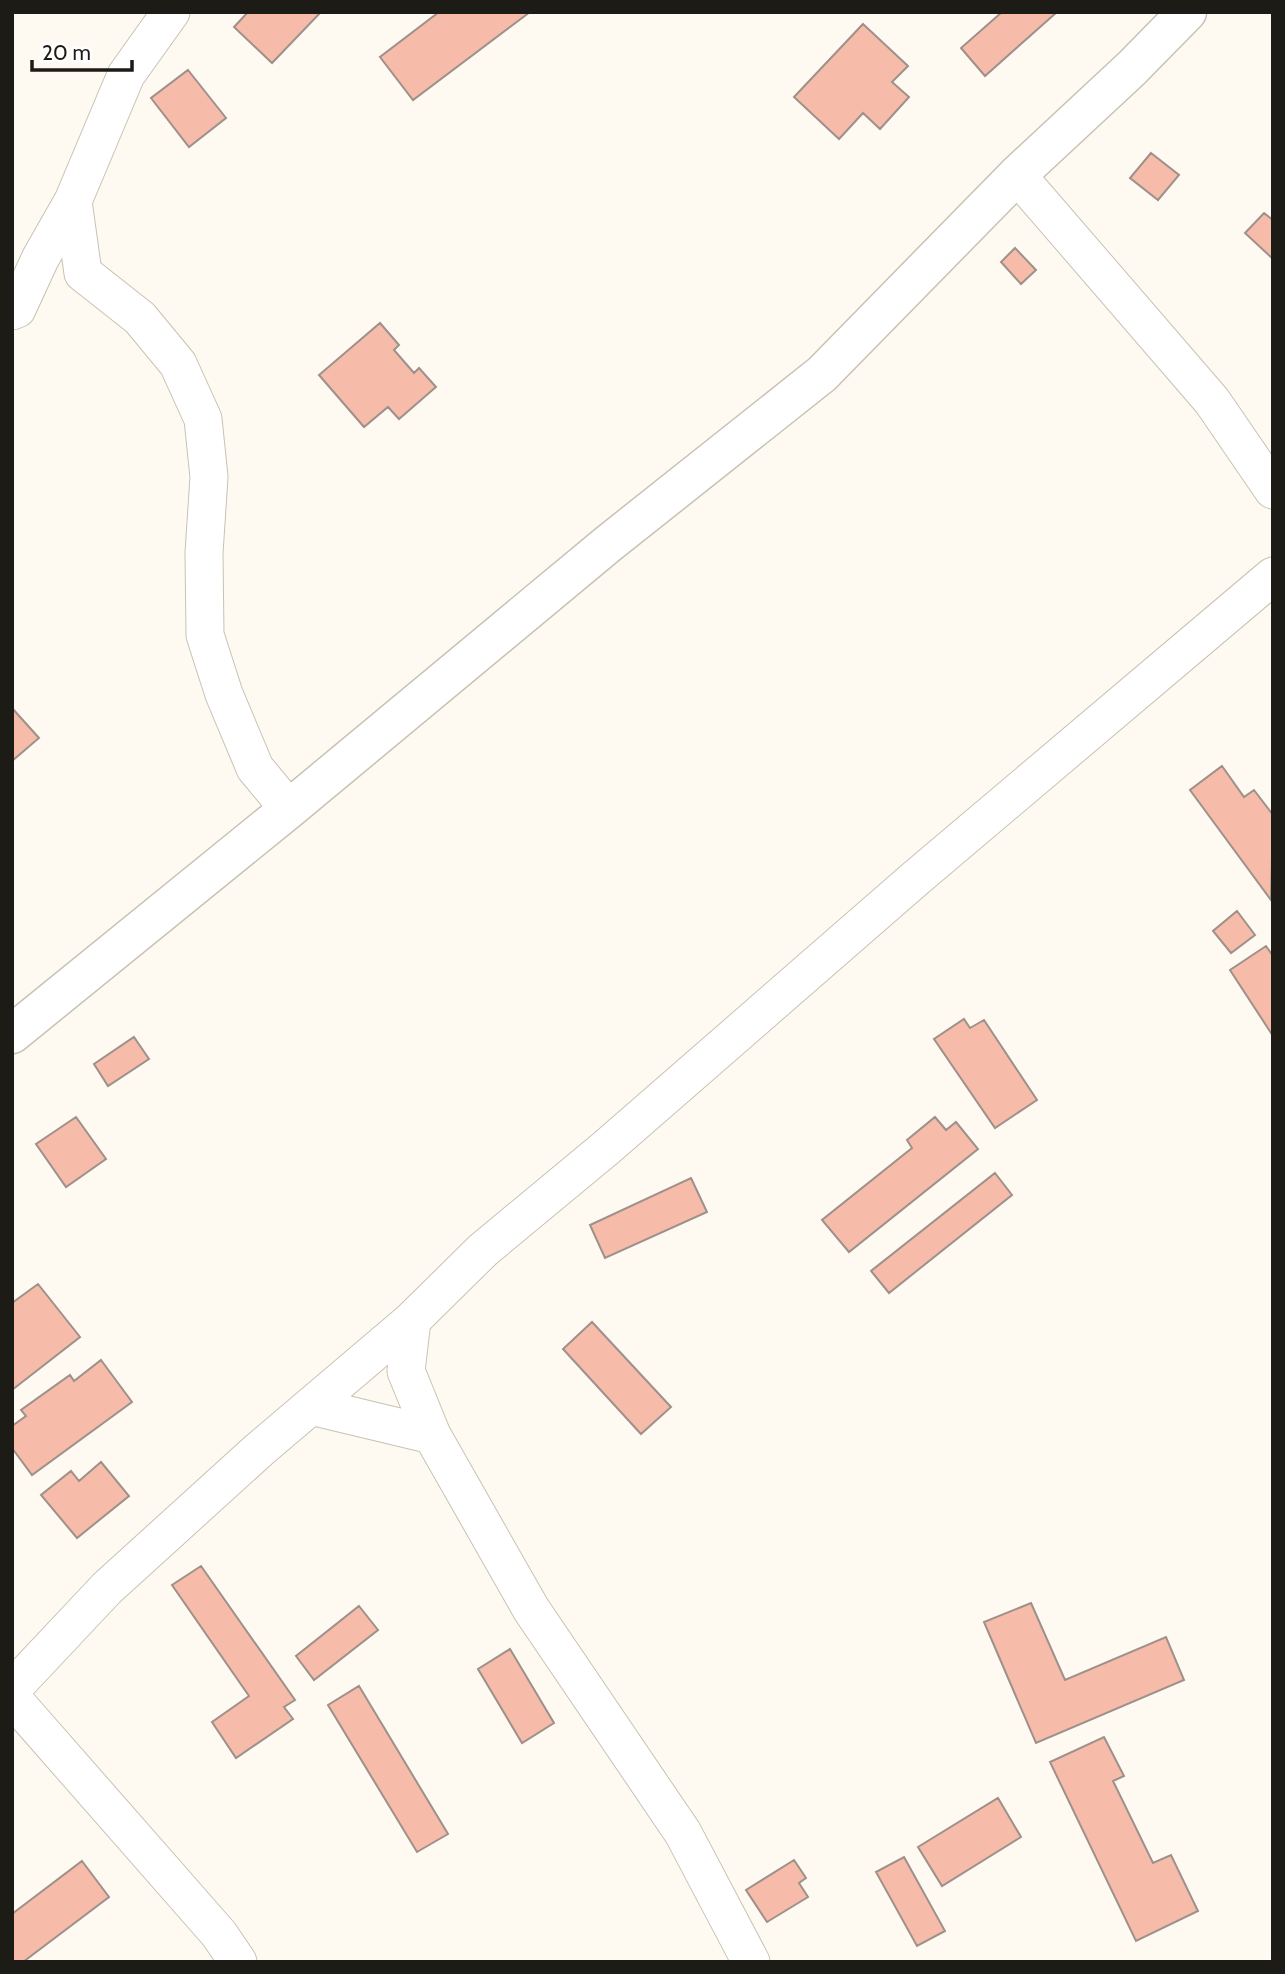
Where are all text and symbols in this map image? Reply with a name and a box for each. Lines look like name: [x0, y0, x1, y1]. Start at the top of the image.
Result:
scale bar: [32, 28, 131, 72]
text: 20 m: [42, 40, 91, 65]

